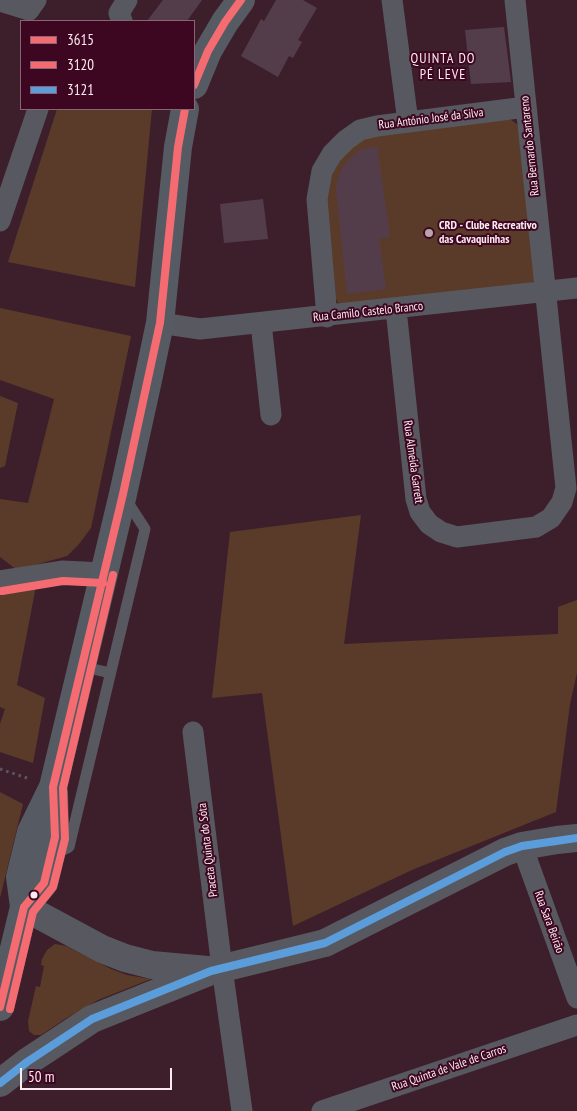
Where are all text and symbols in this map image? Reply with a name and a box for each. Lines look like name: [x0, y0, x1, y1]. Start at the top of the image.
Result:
legend: [20, 20, 195, 110]
text: 3615: [67, 30, 94, 49]
district label: QUINTA DO PÉ LEVE: [409, 51, 477, 84]
text: 3120: [67, 55, 94, 74]
text: 3121: [67, 80, 94, 99]
street label: Rua Bernardo Santareno: [518, 95, 542, 197]
street label: Rua António José da Silva: [378, 105, 484, 133]
place label: CRD - Clube Recreativo das Cavaquinhas: [439, 219, 537, 247]
marker: CRD - Clube Recreativo das Cavaquinhas: [423, 227, 435, 239]
street label: Rua Camilo Castelo Branco: [312, 299, 424, 325]
street label: Rua Almeida Garrett: [400, 420, 426, 504]
street label: Praceta Quinta do Sóta: [195, 802, 221, 898]
street label: Rua Sara Beirão: [531, 889, 567, 955]
unlabelled marker: [29, 890, 39, 900]
street label: Rua Quinta de Vale de Carros: [390, 1042, 508, 1094]
scale bar: [22, 1058, 175, 1090]
text: 50 m: [28, 1067, 54, 1086]

